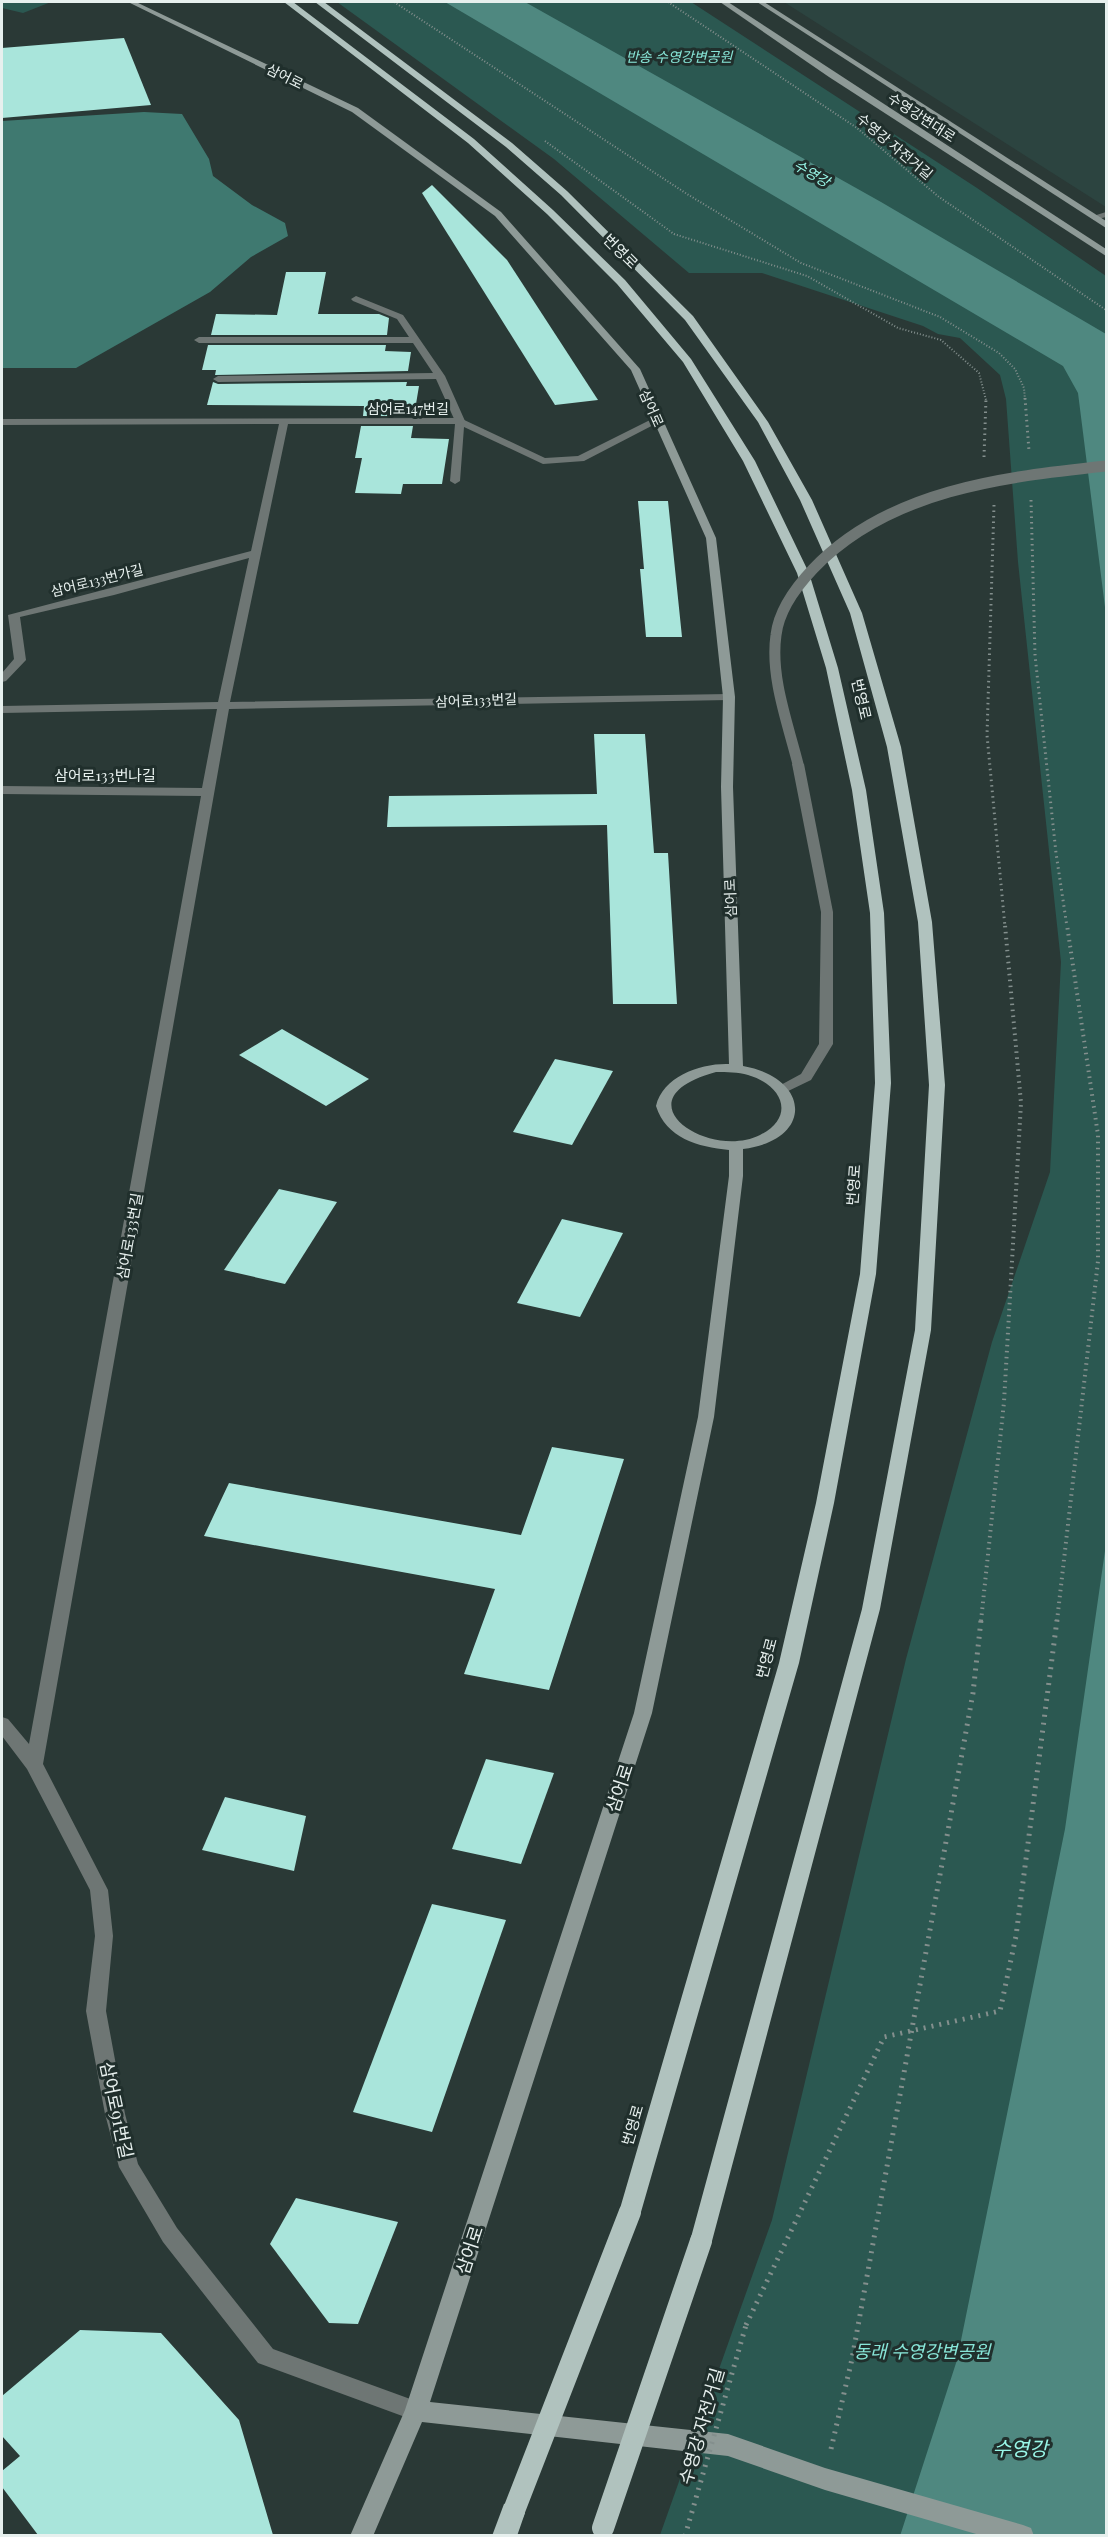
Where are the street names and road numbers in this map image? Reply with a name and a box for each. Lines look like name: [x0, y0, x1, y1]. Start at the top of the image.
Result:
street label: 삼어로: [263, 59, 307, 93]
street label: 수영강변대로: [884, 88, 960, 146]
street label: 수영강 자전거길: [853, 109, 937, 183]
street label: 번영로: [599, 229, 643, 273]
street label: 삼어로: [635, 386, 669, 430]
street label: 삼어로147번길: [367, 399, 449, 418]
street label: 삼어로133번가길: [49, 559, 145, 601]
street label: 번영로: [848, 677, 876, 721]
street label: 삼어로133번길: [435, 689, 517, 711]
street label: 삼어로133번나길: [54, 765, 156, 785]
street label: 삼어로: [720, 878, 740, 918]
street label: 번영로: [842, 1164, 864, 1206]
street label: 삼어로133번길: [112, 1191, 146, 1281]
street label: 번영로: [751, 1635, 781, 1681]
street label: 삼어로: [600, 1761, 638, 1815]
street label: 삼어로91번길: [95, 2059, 139, 2161]
street label: 번영로: [617, 2102, 647, 2148]
street label: 삼어로: [450, 2223, 488, 2277]
street label: 수영강 자전거길: [673, 2365, 729, 2487]

